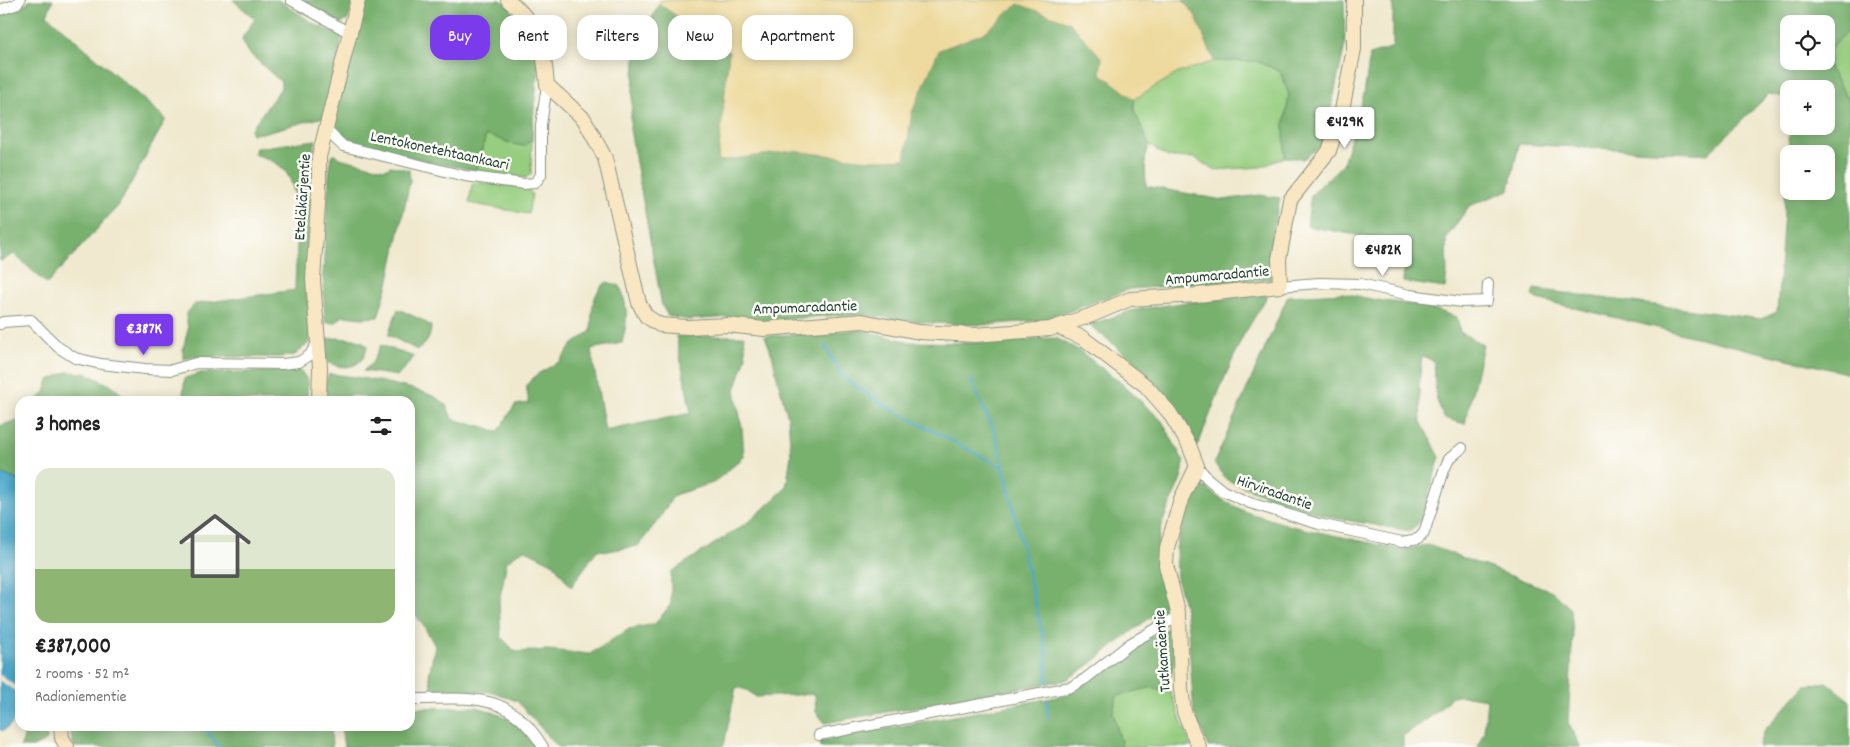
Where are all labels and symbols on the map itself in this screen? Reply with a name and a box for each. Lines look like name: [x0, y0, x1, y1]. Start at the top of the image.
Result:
pin: €429K: [1310, 106, 1380, 149]
street label: Lentokonetehtaankaari: [368, 126, 511, 177]
street label: Eteläkärjentie: [289, 153, 318, 241]
pin: €482K: [1348, 234, 1418, 277]
street label: Ampumaradantie: [1164, 260, 1270, 292]
street label: Ampumaradantie: [753, 295, 858, 322]
pin: €387K: [109, 314, 179, 356]
street label: Hirviradantie: [1233, 470, 1315, 517]
street label: Tutkamäentie: [1149, 609, 1178, 693]

